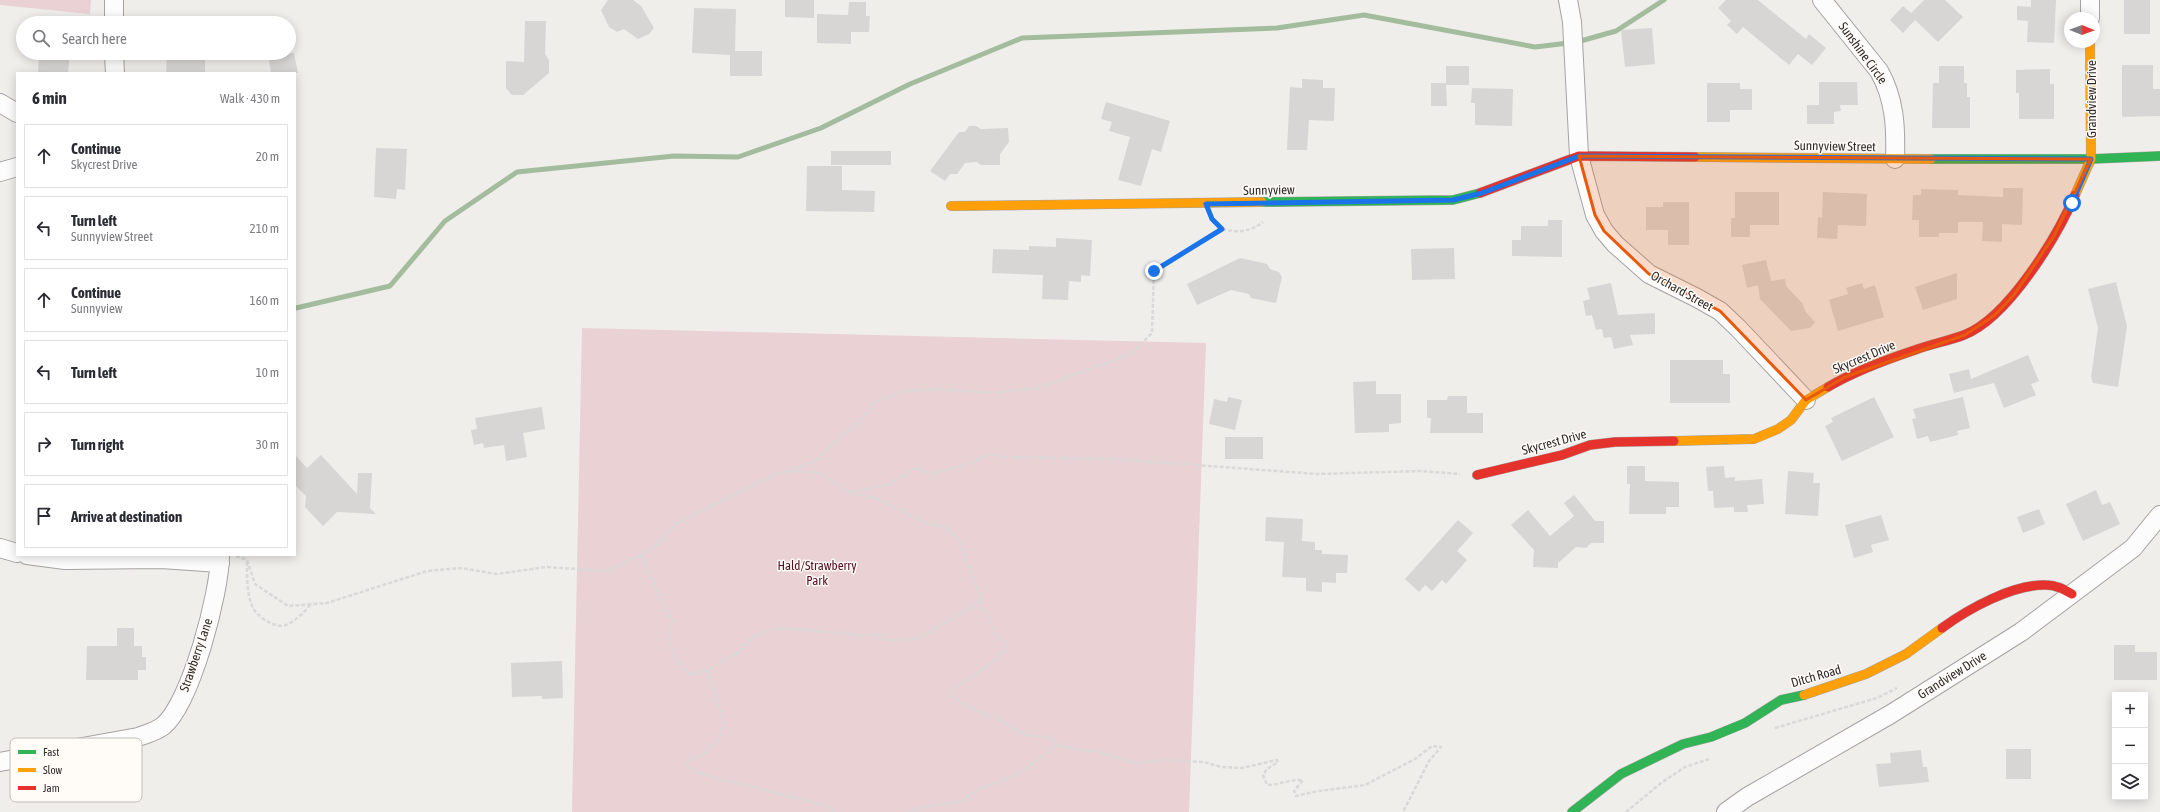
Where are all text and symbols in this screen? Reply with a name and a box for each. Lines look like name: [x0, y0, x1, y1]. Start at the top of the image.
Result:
north arrow: [2064, 12, 2100, 48]
search box: [16, 16, 296, 60]
street label: Sunshine Circle: [1836, 19, 1890, 87]
icon: search: [30, 27, 52, 49]
text: Search here: [62, 30, 127, 47]
street label: Grandview Drive: [2084, 60, 2099, 138]
text: 6 min: [32, 88, 67, 108]
text: Walk · 430 m: [220, 91, 280, 106]
street label: Sunnyview Street: [1794, 138, 1876, 154]
text: Continue: [71, 140, 121, 157]
icon: ahead: [33, 145, 55, 167]
text: 20 m: [256, 149, 279, 164]
text: Skycrest Drive: [71, 157, 137, 172]
street label: Sunnyview: [1243, 182, 1295, 198]
route start: [2063, 194, 2081, 212]
text: Turn left: [71, 212, 117, 229]
icon: left: [33, 217, 55, 239]
text: 210 m: [250, 221, 279, 236]
text: Sunnyview Street: [71, 229, 153, 244]
route end: [1145, 262, 1163, 280]
street label: Orchard Street: [1648, 268, 1716, 314]
text: Continue: [71, 284, 121, 301]
icon: ahead: [33, 289, 55, 311]
text: 160 m: [250, 293, 279, 308]
text: Sunnyview: [71, 301, 123, 316]
street label: Skycrest Drive: [1831, 337, 1898, 377]
icon: left: [33, 361, 55, 383]
text: Turn left: [71, 364, 117, 381]
text: 10 m: [256, 365, 279, 380]
street label: Skycrest Drive: [1520, 426, 1588, 458]
icon: right: [33, 433, 55, 455]
text: Turn right: [71, 436, 124, 453]
text: 30 m: [256, 437, 279, 452]
icon: arrive: [33, 505, 55, 527]
text: Arrive at destination: [71, 508, 182, 525]
park label: Hald/Strawberry Park: [777, 558, 857, 588]
street label: Strawberry Lane: [176, 616, 216, 694]
street label: Grandview Drive: [1915, 648, 1989, 702]
street label: Ditch Road: [1789, 662, 1843, 690]
map controls: [2112, 692, 2148, 800]
button: +: [2112, 692, 2148, 728]
button: −: [2112, 728, 2148, 764]
legend: [10, 738, 142, 802]
text: Fast: [43, 746, 59, 758]
text: Slow: [43, 764, 62, 776]
button: layers: [2112, 764, 2148, 800]
text: Jam: [43, 782, 60, 794]

